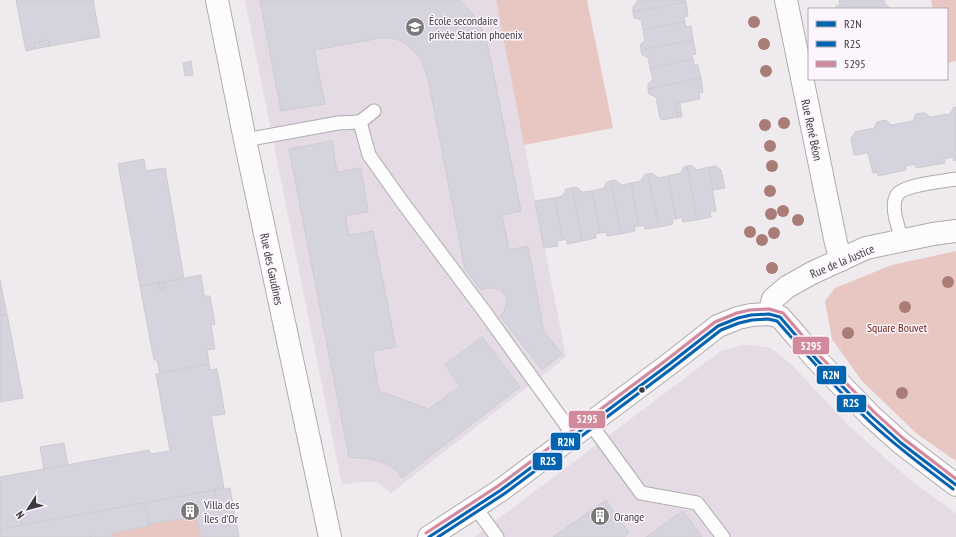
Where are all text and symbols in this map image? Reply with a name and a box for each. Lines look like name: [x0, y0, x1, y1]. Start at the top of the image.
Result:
legend: [808, 8, 948, 80]
place label: École secondaire privée Station phoenix: [429, 13, 523, 42]
school or university icon: École secondaire privée Station phoenix: [404, 16, 426, 38]
text: R2N: [844, 16, 862, 31]
text: R2S: [844, 36, 860, 51]
text: 5295: [844, 56, 866, 71]
street label: Rue René Béon: [798, 98, 826, 162]
street label: Rue des Gaudines: [257, 232, 287, 306]
street label: Rue de la Justice: [808, 241, 876, 281]
park label: Square Bouvet: [867, 320, 928, 335]
line badge: 5295: [792, 336, 830, 355]
text: 5295: [800, 339, 822, 353]
line badge: R2N: [816, 365, 847, 385]
text: R2N: [823, 368, 839, 382]
unlabelled marker: [637, 385, 647, 395]
line badge: R2S: [836, 394, 867, 413]
text: R2S: [843, 396, 859, 410]
line badge: 5295: [568, 410, 606, 429]
text: 5295: [576, 412, 598, 426]
line badge: R2N: [550, 432, 581, 451]
text: R2N: [558, 435, 574, 449]
line badge: R2S: [532, 452, 563, 471]
text: R2S: [540, 454, 556, 468]
north arrow: [8, 489, 48, 529]
place label: Villa des Îles d'Or: [203, 497, 239, 526]
building icon: Villa des Îles d'Or: [179, 500, 201, 522]
building icon: Orange: [589, 505, 611, 527]
text: N: [12, 508, 27, 521]
place label: Orange: [614, 509, 644, 524]

